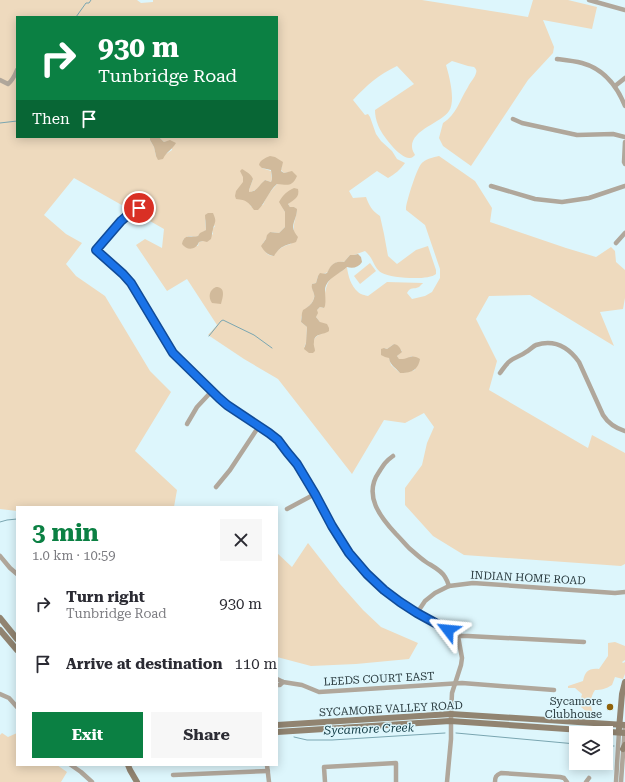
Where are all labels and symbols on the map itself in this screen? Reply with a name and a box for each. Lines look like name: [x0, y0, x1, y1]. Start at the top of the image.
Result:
pin: [122, 191, 156, 225]
street label: INDIAN HOME ROAD: [470, 568, 586, 588]
position arrow: [427, 609, 469, 651]
street label: LEEDS COURT EAST: [323, 670, 435, 688]
place label: Sycamore Clubhouse: [545, 695, 602, 721]
street label: SYCAMORE VALLEY ROAD: [319, 699, 463, 719]
marker: Sycamore Clubhouse: [605, 702, 615, 712]
water label: Sycamore Creek: [323, 720, 415, 738]

